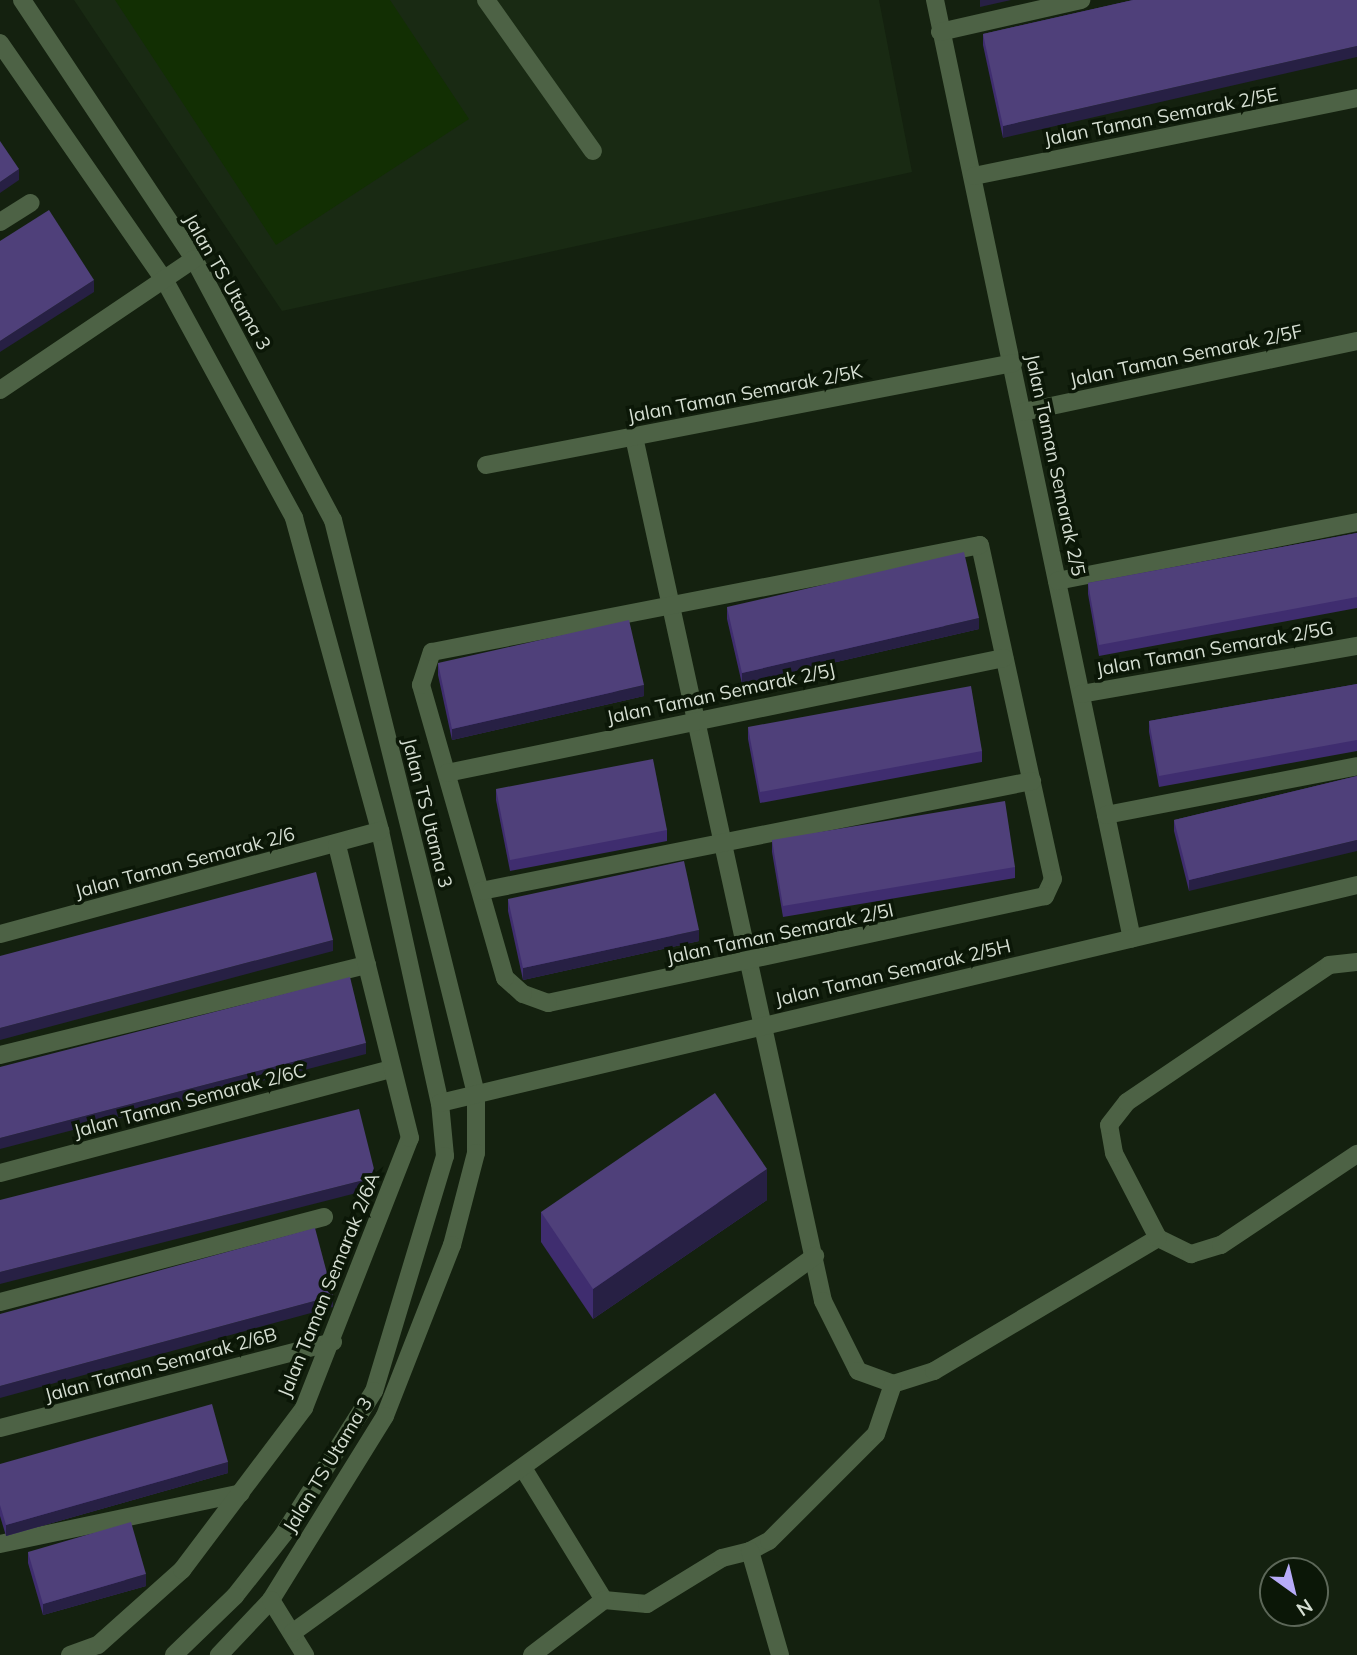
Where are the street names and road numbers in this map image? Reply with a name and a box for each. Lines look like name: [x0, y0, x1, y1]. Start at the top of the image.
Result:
street label: Jalan Taman Semarak 2/5E: [1042, 83, 1280, 151]
street label: Jalan TS Utama 3: [179, 210, 275, 354]
street label: Jalan Taman Semarak 2/5F: [1068, 320, 1304, 392]
street label: Jalan Taman Semarak 2/5: [1020, 352, 1090, 578]
street label: Jalan Taman Semarak 2/5K: [626, 360, 864, 428]
street label: Jalan Taman Semarak 2/5G: [1095, 617, 1335, 681]
street label: Jalan Taman Semarak 2/5J: [605, 659, 837, 729]
street label: Jalan TS Utama 3: [397, 736, 457, 890]
street label: Jalan Taman Semarak 2/6: [73, 823, 297, 903]
street label: Jalan Taman Semarak 2/5I: [664, 899, 896, 969]
street label: Jalan Taman Semarak 2/5H: [773, 935, 1013, 1011]
street label: Jalan Taman Semarak 2/6C: [71, 1059, 309, 1143]
street label: Jalan Taman Semarak 2/6A: [273, 1169, 385, 1401]
street label: Jalan Taman Semarak 2/6B: [42, 1323, 280, 1407]
street label: Jalan TS Utama 3: [279, 1393, 377, 1537]

